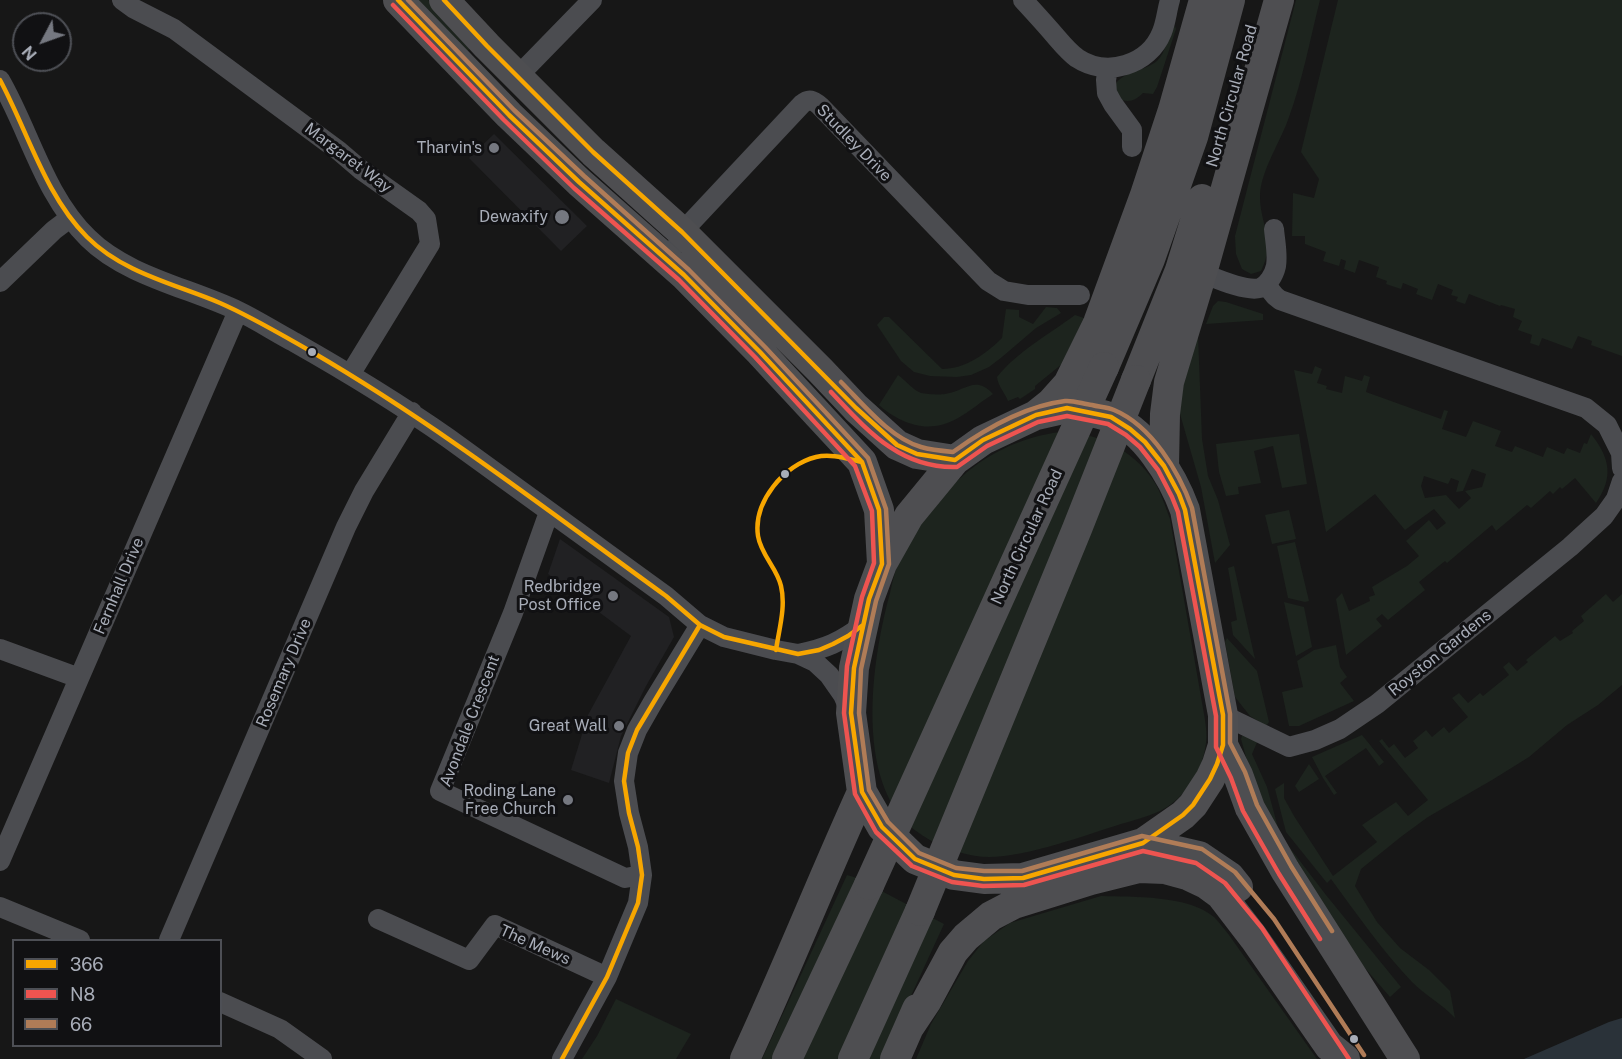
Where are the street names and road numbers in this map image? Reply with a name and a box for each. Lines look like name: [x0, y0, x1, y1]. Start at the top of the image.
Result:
street label: North Circular Road: [1202, 23, 1262, 169]
street label: Studley Drive: [812, 101, 896, 185]
street label: Margaret Way: [301, 119, 395, 197]
street label: North Circular Road: [987, 466, 1067, 608]
street label: Fernhall Drive: [90, 535, 148, 637]
street label: Royston Gardens: [1385, 606, 1495, 700]
street label: Rosemary Drive: [252, 616, 316, 730]
street label: Avondale Crescent: [436, 652, 504, 790]
street label: The Mews: [497, 921, 573, 969]

